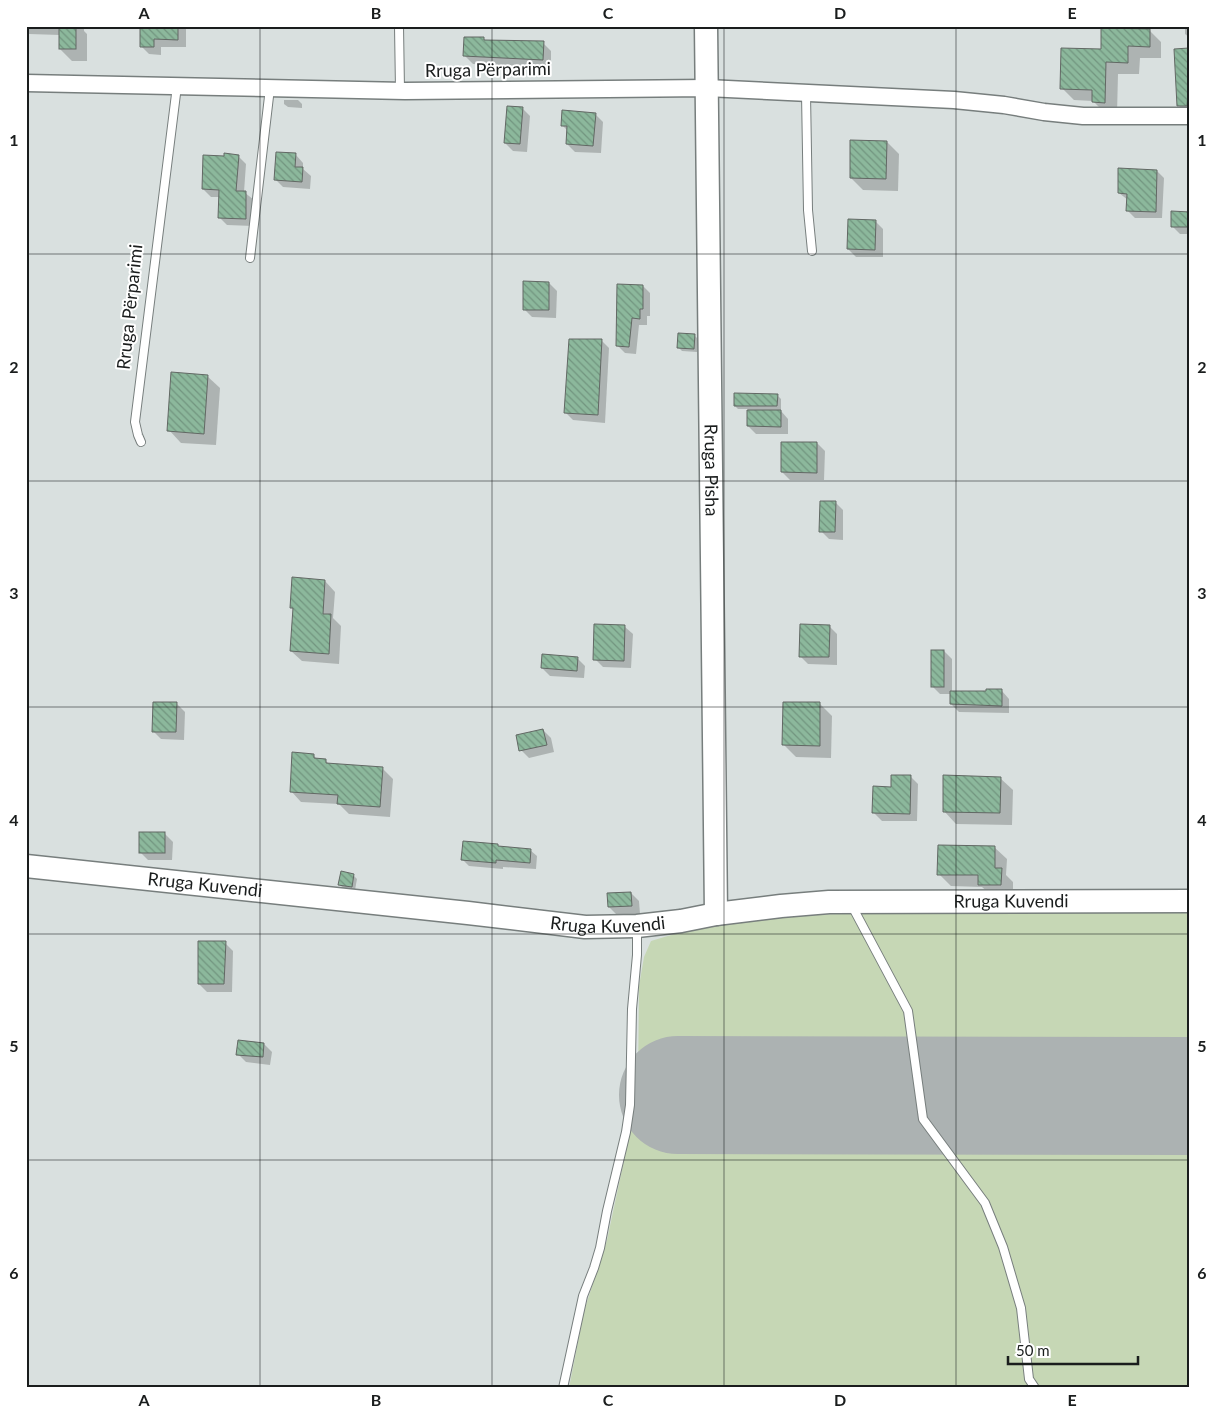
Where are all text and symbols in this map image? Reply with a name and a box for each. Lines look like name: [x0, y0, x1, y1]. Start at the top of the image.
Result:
text: A: [137, 3, 150, 22]
text: B: [371, 3, 381, 22]
text: C: [603, 3, 614, 22]
text: D: [834, 3, 846, 22]
text: E: [1067, 3, 1077, 22]
street label: Rruga Përparimi: [425, 57, 551, 81]
text: 1: [9, 130, 19, 149]
text: 1: [1197, 130, 1207, 149]
street label: Rruga Përparimi: [111, 243, 147, 371]
text: 2: [9, 357, 19, 376]
text: 2: [1197, 357, 1207, 376]
street label: Rruga Pisha: [700, 424, 724, 516]
text: 3: [9, 583, 19, 602]
text: 3: [1197, 583, 1207, 602]
text: 4: [9, 810, 19, 829]
text: 4: [1197, 810, 1207, 829]
street label: Rruga Kuvendi: [147, 867, 264, 901]
street label: Rruga Kuvendi: [953, 889, 1069, 912]
street label: Rruga Kuvendi: [549, 911, 666, 937]
text: 5: [9, 1036, 19, 1055]
text: 5: [1197, 1036, 1207, 1055]
text: 6: [9, 1263, 19, 1282]
text: 6: [1197, 1263, 1207, 1282]
scale bar: [1008, 1334, 1138, 1366]
text: 50 m: [1016, 1341, 1050, 1359]
text: A: [137, 1390, 150, 1409]
text: B: [371, 1390, 381, 1409]
text: C: [603, 1390, 614, 1409]
text: D: [834, 1390, 846, 1409]
text: E: [1067, 1390, 1077, 1409]

